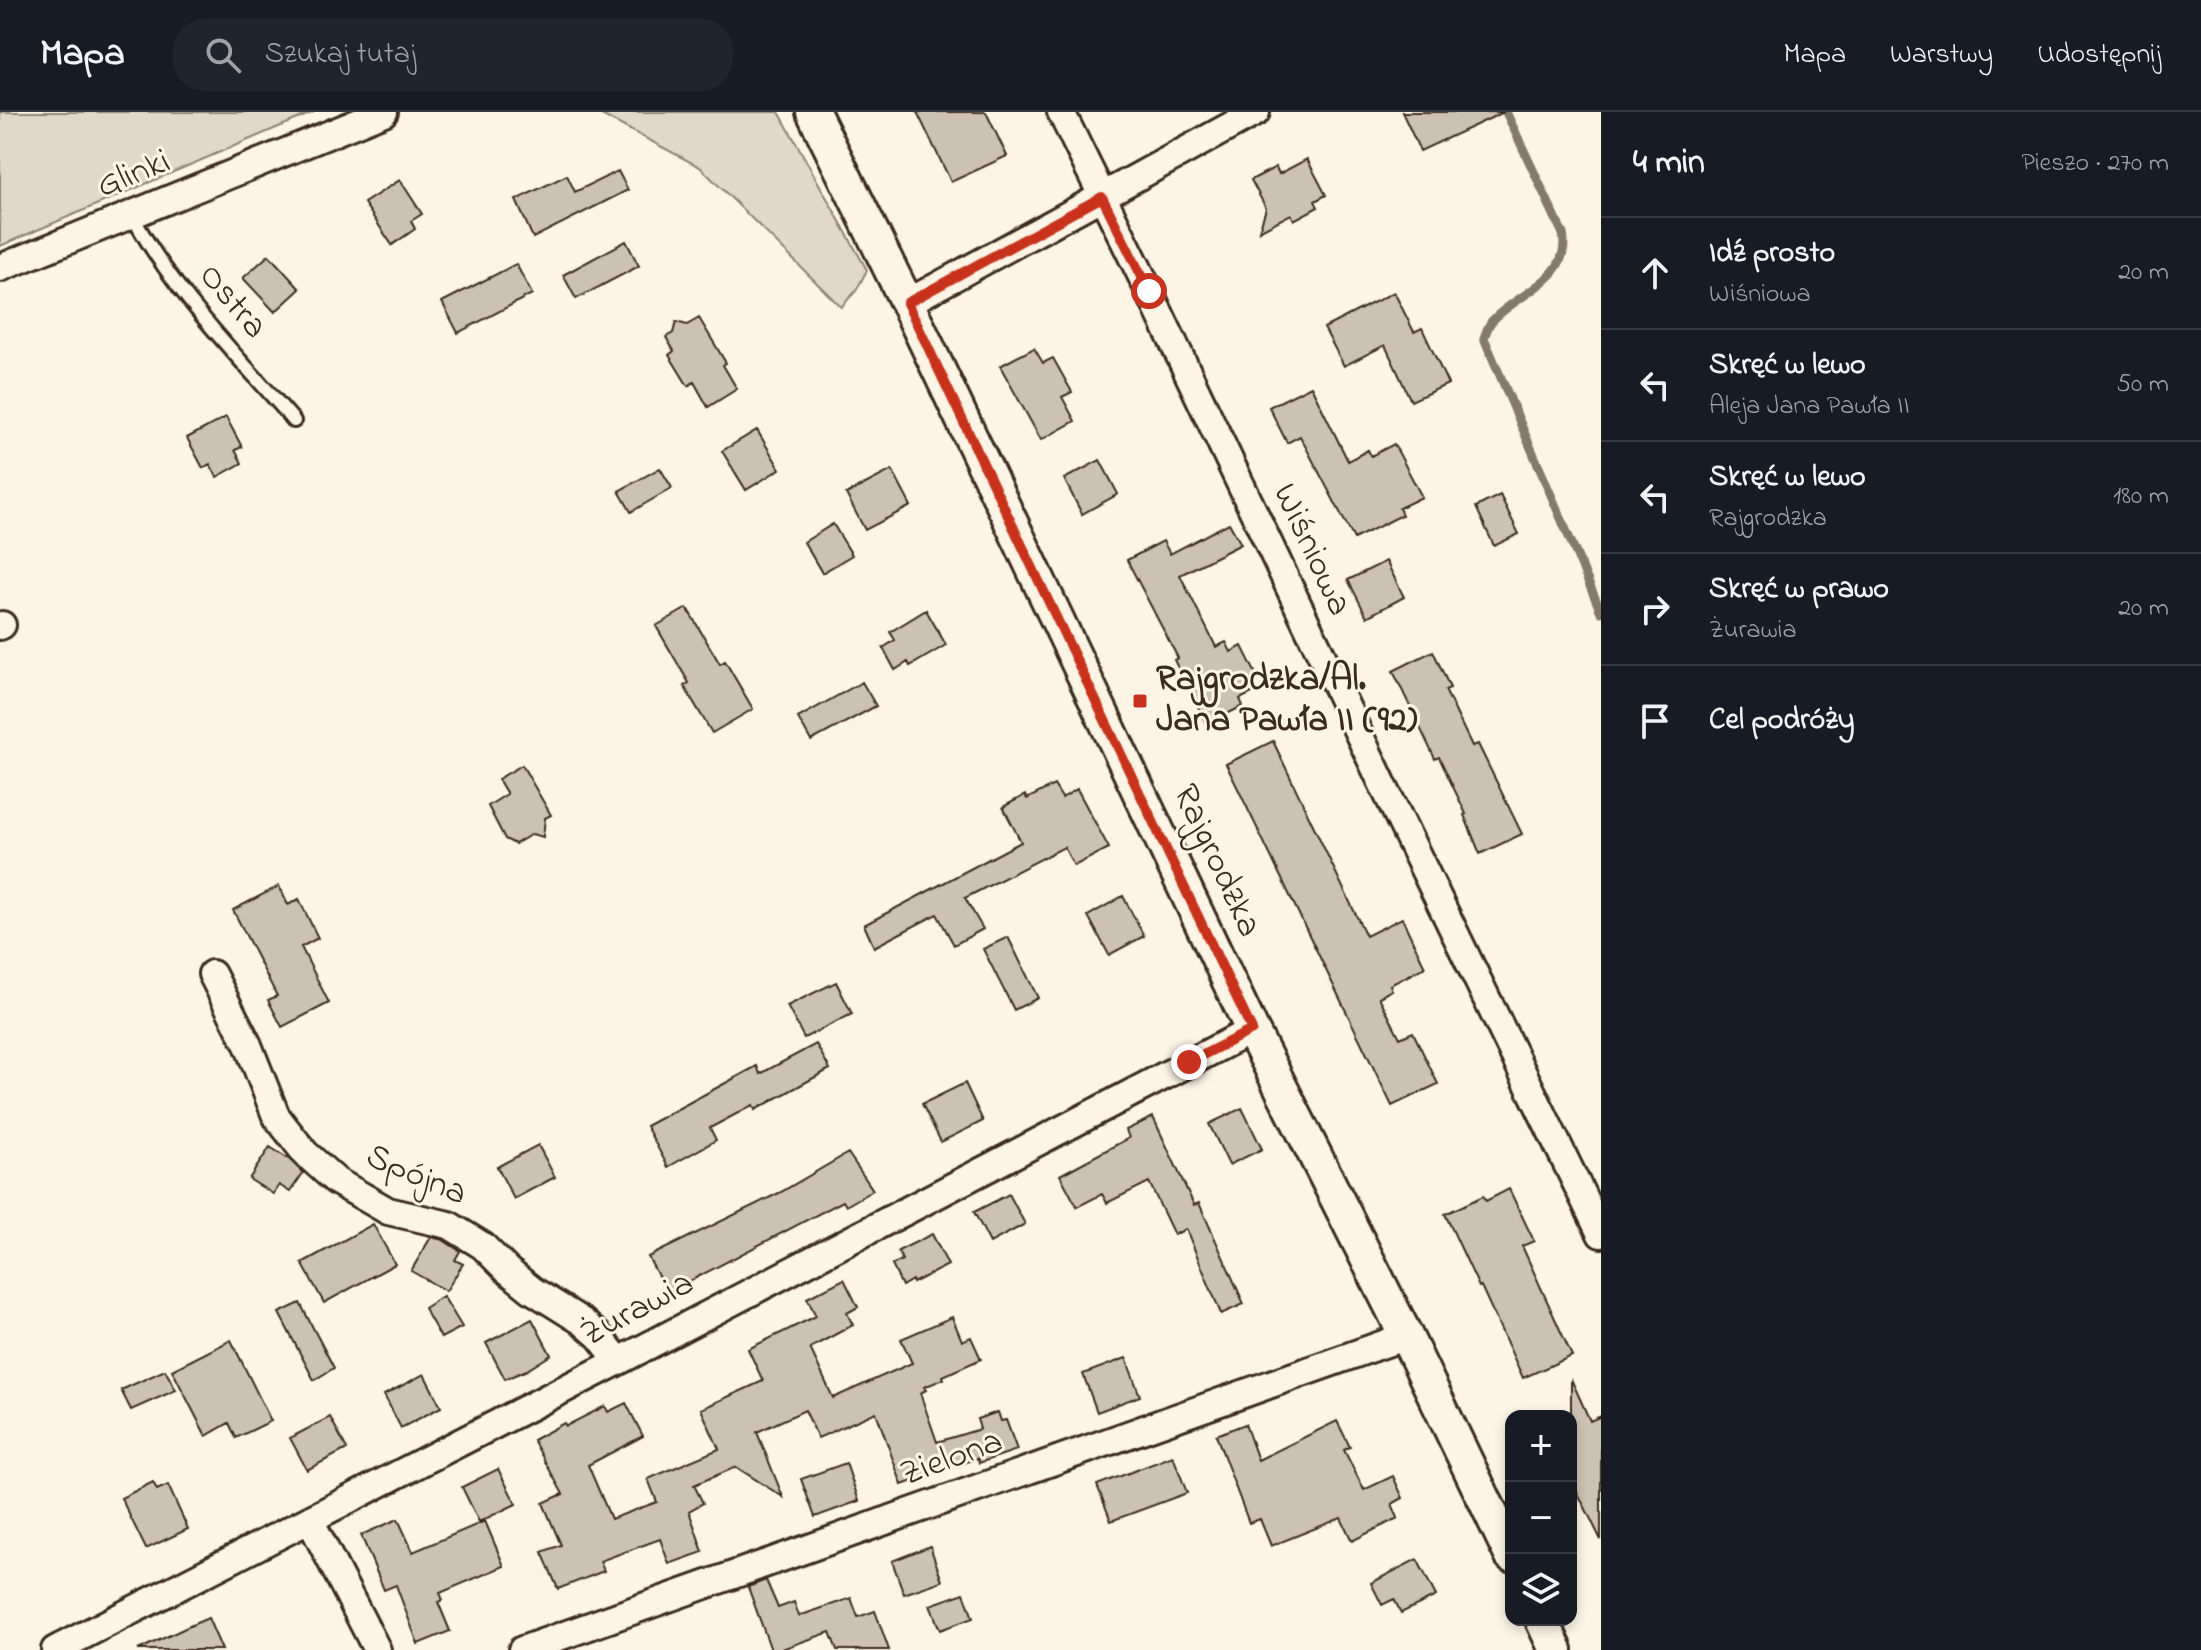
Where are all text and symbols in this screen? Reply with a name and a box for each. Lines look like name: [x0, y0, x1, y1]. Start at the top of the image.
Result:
search box: [173, 19, 733, 91]
text: Mapa: [40, 27, 125, 83]
icon: search: [201, 33, 245, 77]
text: Szukaj tutaj: [265, 33, 416, 77]
text: Mapa: [1784, 35, 1846, 76]
text: Warstwy: [1890, 35, 1993, 76]
text: Udostępnij: [2037, 35, 2161, 76]
street label: Glinki: [89, 136, 179, 214]
text: 4 min: [1633, 139, 1705, 189]
text: Pieszo · 270 m: [2021, 145, 2169, 183]
text: Idź prosto: [1709, 232, 1835, 276]
icon: ahead: [1633, 251, 1677, 295]
street label: Ostra: [184, 253, 280, 351]
text: 20 m: [2118, 254, 2169, 292]
route start: [1131, 273, 1167, 309]
text: Wiśniowa: [1709, 276, 1810, 314]
text: Skręć w lewo: [1709, 344, 1866, 388]
icon: left: [1633, 363, 1677, 407]
text: 50 m: [2116, 366, 2169, 404]
text: Aleja Jana Pawła II: [1709, 388, 1910, 426]
text: Skręć w lewo: [1709, 456, 1866, 500]
street label: Wiśniowa: [1257, 475, 1365, 625]
icon: left: [1633, 475, 1677, 519]
text: 180 m: [2113, 478, 2169, 516]
text: Rajgrodzka: [1709, 500, 1827, 538]
text: Skręć w prawo: [1709, 568, 1889, 612]
icon: right: [1633, 587, 1677, 631]
text: 20 m: [2118, 590, 2169, 628]
text: Żurawia: [1709, 612, 1796, 650]
place label: Rajgrodzka/Al. Jana Pawła II (92): [1156, 654, 1418, 748]
marker: Rajgrodzka/Al. Jana Pawła II (92): [1131, 692, 1149, 710]
icon: arrive: [1633, 699, 1677, 743]
text: Cel podróży: [1709, 699, 1854, 743]
street label: Rajgrodzka: [1158, 776, 1274, 946]
route end: [1171, 1044, 1207, 1080]
street label: Spójna: [357, 1131, 475, 1221]
street label: Żurawia: [572, 1258, 704, 1362]
map controls: [1505, 1410, 1577, 1626]
button: +: [1505, 1410, 1577, 1482]
street label: Zielona: [894, 1416, 1010, 1502]
button: −: [1505, 1482, 1577, 1554]
button: layers: [1505, 1554, 1577, 1626]

